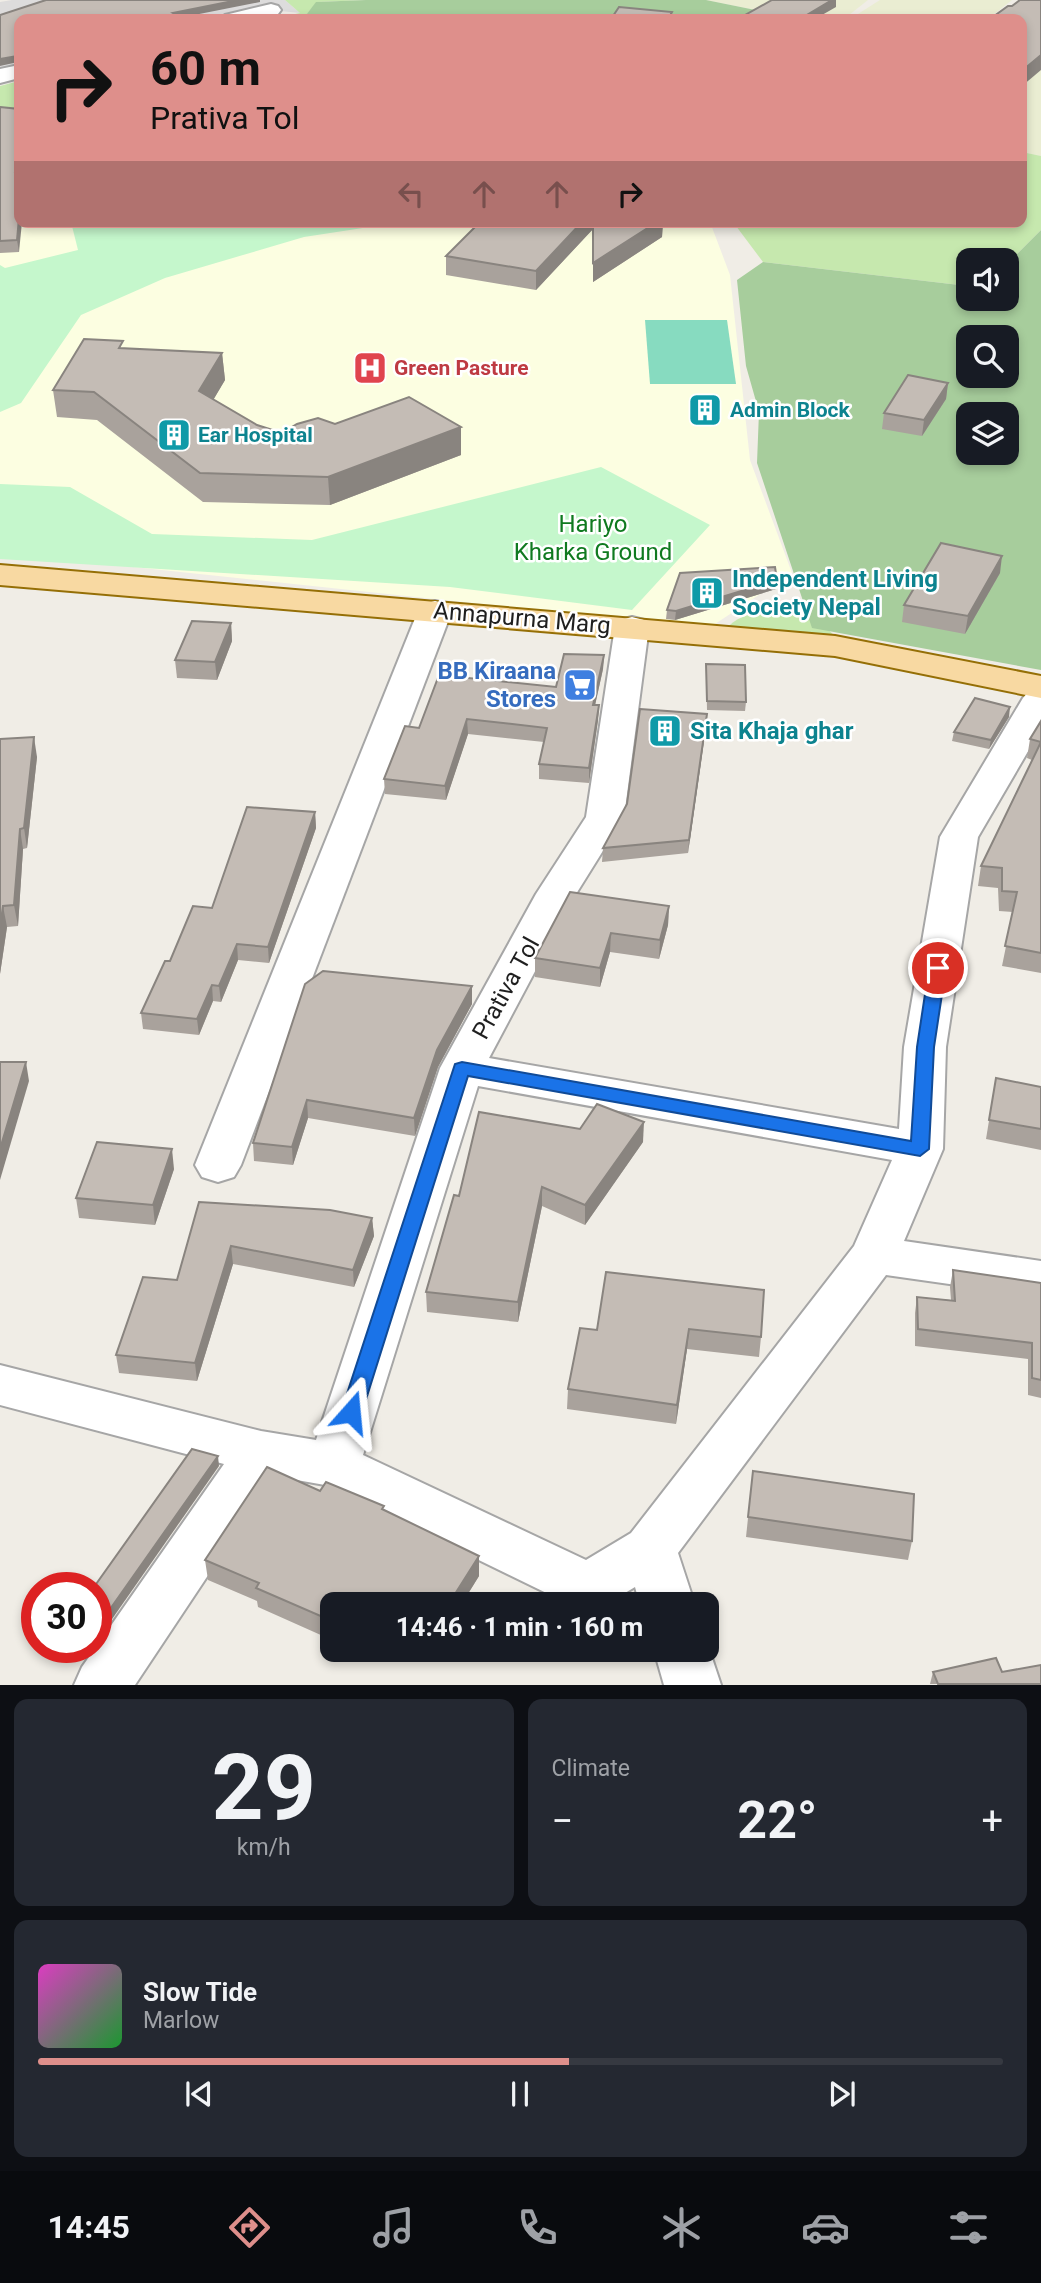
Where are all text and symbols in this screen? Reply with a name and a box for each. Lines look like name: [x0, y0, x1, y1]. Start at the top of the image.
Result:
text: 60 m: [150, 40, 261, 97]
icon: right: [35, 42, 126, 133]
text: Prativa Tol: [150, 99, 300, 137]
icon: left: [392, 175, 430, 213]
icon: ahead: [465, 175, 503, 213]
icon: ahead: [538, 175, 576, 213]
icon: right: [611, 175, 649, 213]
map controls: [956, 248, 1019, 465]
button: sound: [956, 248, 1019, 311]
button: search: [956, 325, 1019, 388]
hospital icon: Green Pasture: [351, 349, 389, 387]
place label: Green Pasture: [394, 356, 529, 380]
building icon: Admin Block: [686, 391, 724, 429]
place label: Admin Block: [730, 398, 850, 422]
button: layers: [956, 402, 1019, 465]
building icon: Ear Hospital: [155, 416, 193, 454]
place label: Ear Hospital: [198, 423, 313, 447]
park label: Hariyo Kharka Ground: [514, 510, 672, 566]
place label: Independent Living Society Nepal: [732, 565, 938, 621]
building icon: Independent Living Society Nepal: [688, 574, 726, 612]
street label: Annapurna Marg: [432, 596, 612, 640]
place label: BB Kiraana Stores: [437, 657, 556, 713]
supermarket icon: BB Kiraana Stores: [561, 666, 599, 704]
building icon: Sita Khaja ghar: [646, 712, 684, 750]
place label: Sita Khaja ghar: [690, 717, 854, 745]
street label: Prativa Tol: [467, 932, 545, 1044]
pin: [908, 938, 968, 998]
icon: arrive: [919, 949, 957, 987]
position arrow: [314, 1375, 388, 1449]
speed limit sign: 30: [21, 1572, 112, 1663]
text: 14:46 · 1 min · 160 m: [396, 1612, 643, 1642]
text: 29: [212, 1735, 316, 1841]
text: Climate: [552, 1755, 630, 1782]
text: 22°: [737, 1790, 817, 1851]
text: −: [552, 1799, 573, 1843]
text: +: [981, 1799, 1003, 1843]
text: km/h: [237, 1834, 291, 1861]
text: Slow Tide: [143, 1977, 257, 2007]
text: Marlow: [143, 2007, 219, 2034]
icon: previous: [180, 2075, 218, 2113]
icon: pause: [501, 2075, 539, 2113]
icon: next: [823, 2075, 861, 2113]
icon: directions: [225, 2203, 274, 2252]
icon: music: [369, 2203, 418, 2252]
icon: phone: [513, 2203, 562, 2252]
icon: climate: [657, 2203, 706, 2252]
icon: car: [801, 2203, 850, 2252]
icon: filters: [944, 2203, 993, 2252]
text: 14:45: [47, 2208, 130, 2246]

